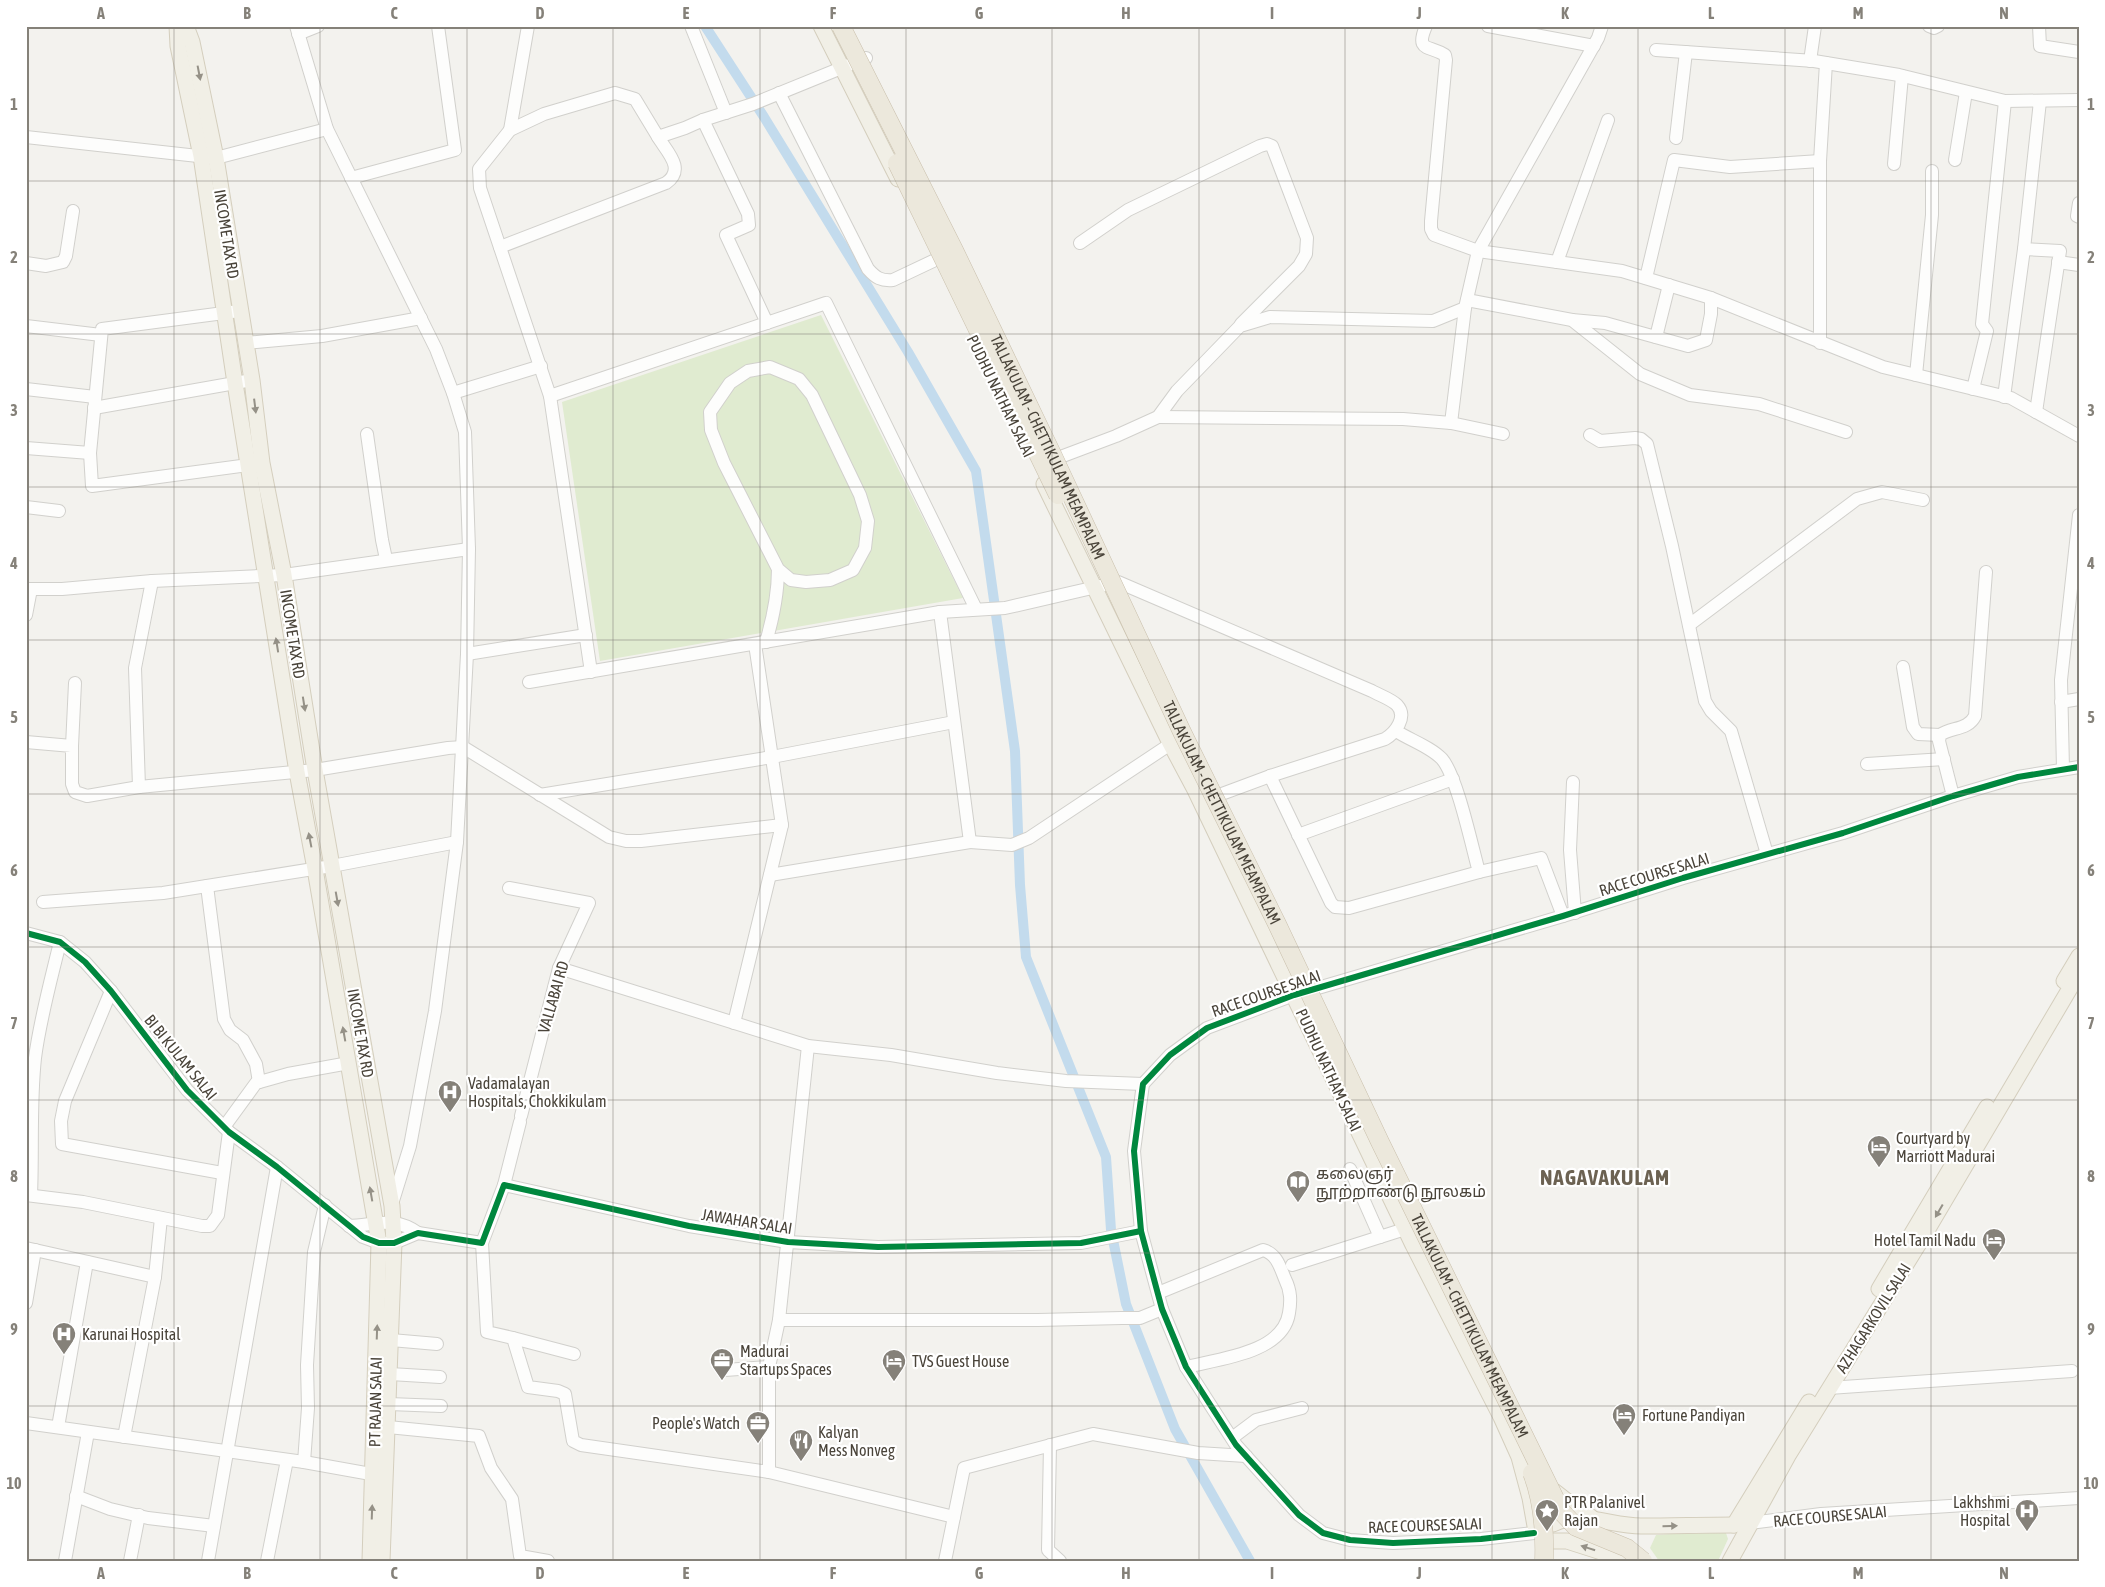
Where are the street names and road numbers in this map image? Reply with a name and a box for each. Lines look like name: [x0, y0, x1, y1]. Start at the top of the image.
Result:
street label: INCOME TAX RD: [211, 188, 243, 280]
street label: PUDHU NATHAM SALAI: [964, 332, 1038, 460]
street label: TALLAKULAM - CHETTIKULAM MEAMPALAM: [987, 332, 1109, 562]
street label: INCOME TAX RD: [277, 588, 309, 680]
street label: TALLAKULAM - CHETTIKULAM MEAMPALAM: [1160, 698, 1285, 927]
street label: RACE COURSE SALAI: [1597, 849, 1711, 899]
street label: VALLABAI RD: [534, 959, 572, 1035]
street label: RACE COURSE SALAI: [1209, 966, 1323, 1020]
street label: INCOME TAX RD: [344, 987, 378, 1079]
street label: PUDHU NATHAM SALAI: [1293, 1006, 1365, 1134]
street label: BI BI KULAM SALAI: [141, 1011, 221, 1103]
street label: JAWAHAR SALAI: [700, 1205, 794, 1237]
street label: TALLAKULAM - CHETTIKULAM MEAMPALAM: [1408, 1211, 1532, 1440]
street label: AZHAGARKOVIL SALAI: [1832, 1260, 1914, 1376]
street label: PT RAJAN SALAI: [365, 1357, 385, 1447]
street label: RACE COURSE SALAI: [1772, 1502, 1888, 1530]
street label: RACE COURSE SALAI: [1368, 1514, 1482, 1536]

